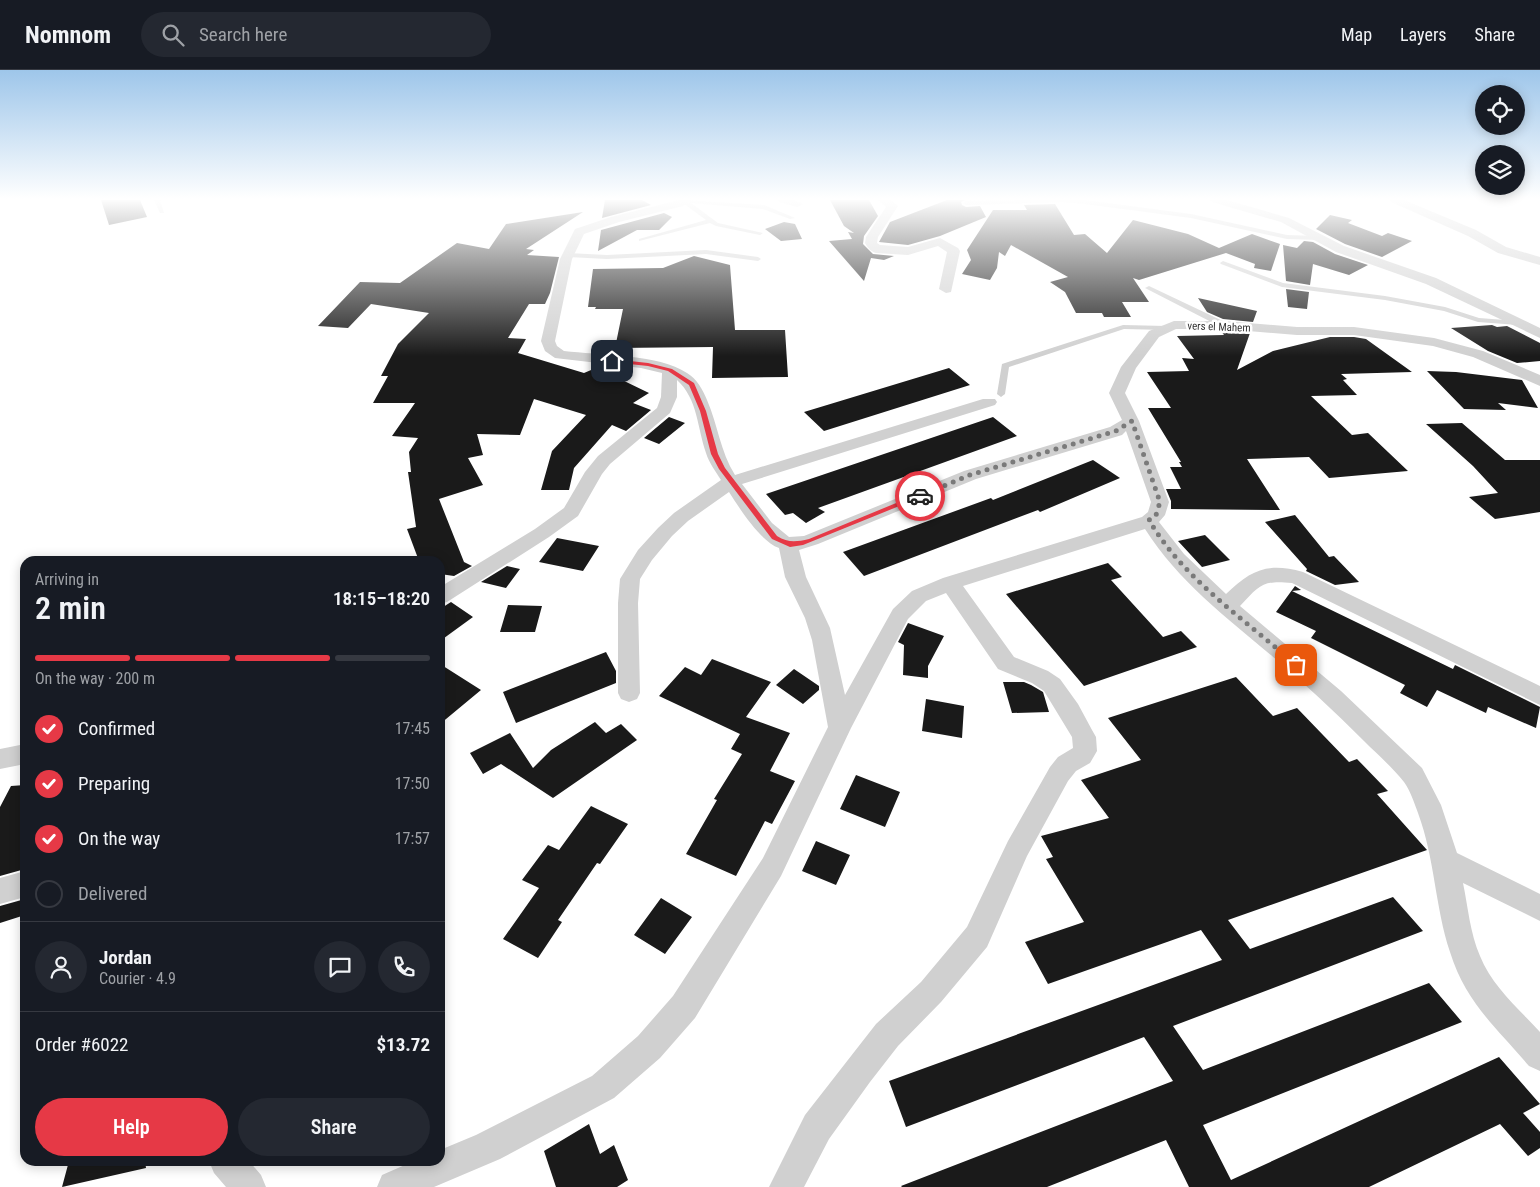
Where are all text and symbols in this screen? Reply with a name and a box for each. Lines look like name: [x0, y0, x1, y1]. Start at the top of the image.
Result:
search box: [141, 12, 491, 57]
text: Nomnom: [25, 21, 111, 49]
icon: search: [159, 21, 187, 49]
text: Search here: [199, 23, 287, 46]
text: Map: [1341, 24, 1372, 45]
text: Layers: [1400, 24, 1447, 45]
text: Share: [1475, 24, 1515, 45]
map controls: [1475, 85, 1525, 195]
button: locate: [1475, 85, 1525, 135]
button: layers: [1475, 145, 1525, 195]
street label: vers el Mahem: [1187, 319, 1251, 335]
pin: [591, 340, 633, 382]
icon: home: [598, 347, 626, 375]
courier: [895, 471, 945, 521]
icon: car: [906, 482, 934, 510]
text: Arriving in: [35, 570, 99, 589]
text: 18:15–18:20: [333, 587, 430, 610]
text: 2 min: [35, 589, 106, 627]
pin: [1275, 644, 1317, 686]
icon: bag: [1282, 651, 1310, 679]
text: On the way · 200 m: [35, 669, 155, 688]
icon: check: [35, 715, 63, 743]
text: Confirmed: [78, 717, 155, 740]
text: 17:45: [395, 719, 430, 738]
icon: check: [35, 770, 63, 798]
text: Preparing: [78, 772, 150, 795]
text: 17:50: [395, 774, 430, 793]
icon: check: [35, 825, 63, 853]
text: On the way: [78, 827, 160, 850]
text: 17:57: [395, 829, 430, 848]
text: Delivered: [78, 882, 147, 905]
button: person: [35, 941, 87, 993]
button: chat: [314, 941, 366, 993]
button: phone: [378, 941, 430, 993]
text: Jordan: [99, 946, 152, 969]
text: Courier · 4.9: [99, 969, 176, 988]
text: Order #6022: [35, 1033, 128, 1056]
text: $13.72: [376, 1033, 430, 1056]
button: Help: [35, 1098, 228, 1156]
button: Share: [238, 1098, 430, 1156]

